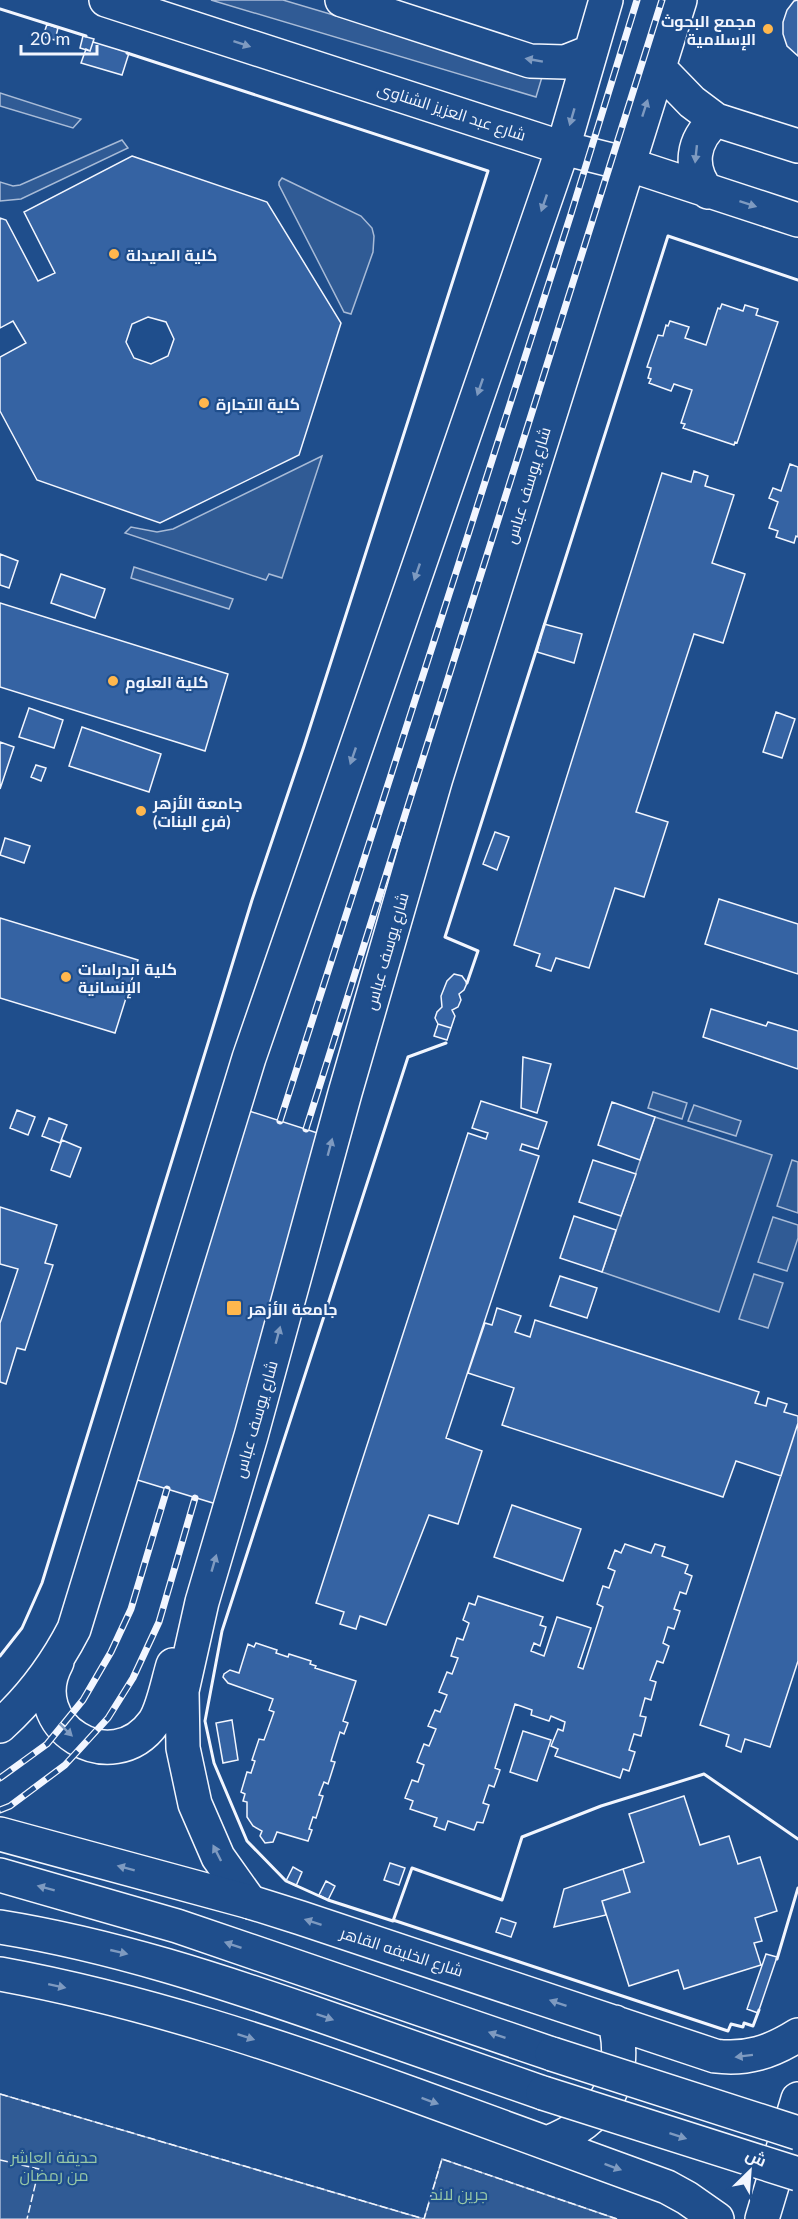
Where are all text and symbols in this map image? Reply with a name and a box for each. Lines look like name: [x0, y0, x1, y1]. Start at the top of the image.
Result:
place label: مجمع البحوث الإسلامية: [661, 11, 756, 51]
scale bar: [21, 18, 98, 56]
marker: مجمع البحوث الإسلامية: [761, 22, 775, 36]
text: 20 m: [30, 27, 70, 49]
one-way arrow: [233, 39, 251, 49]
one-way arrow: [524, 56, 543, 65]
street label: شارع عبد العزيز الشناوى: [374, 78, 529, 147]
one-way arrow: [641, 99, 651, 117]
one-way arrow: [567, 108, 576, 126]
one-way arrow: [691, 145, 701, 164]
one-way arrow: [538, 194, 548, 212]
one-way arrow: [739, 200, 757, 210]
place label: كلية الصيدلة: [126, 245, 217, 264]
marker: كلية الصيدلة: [107, 247, 121, 261]
one-way arrow: [475, 378, 485, 396]
place label: كلية التجارة: [216, 394, 300, 414]
marker: كلية التجارة: [197, 396, 211, 410]
street label: شارع يوسف عباس: [500, 424, 557, 547]
one-way arrow: [411, 563, 421, 581]
place label: كلية العلوم: [125, 672, 209, 694]
marker: كلية العلوم: [106, 674, 120, 688]
one-way arrow: [348, 747, 358, 765]
place label: جامعة الأزهر (فرع البنات): [152, 793, 243, 832]
marker: جامعة الأزهر (فرع البنات): [134, 804, 148, 818]
street label: شارع يوسف عباس: [360, 890, 415, 1013]
place label: كلية الدراسات الإنسانية: [78, 959, 177, 999]
marker: كلية الدراسات الإنسانية: [59, 970, 73, 984]
one-way arrow: [325, 1138, 335, 1156]
marker: جامعة الأزهر: [225, 1299, 243, 1317]
place label: جامعة الأزهر: [247, 1299, 338, 1319]
one-way arrow: [274, 1326, 283, 1344]
street label: شارع يوسف عباس: [229, 1358, 284, 1481]
one-way arrow: [209, 1554, 219, 1572]
one-way arrow: [59, 1723, 74, 1737]
one-way arrow: [212, 1845, 222, 1862]
one-way arrow: [117, 1863, 135, 1872]
one-way arrow: [37, 1883, 55, 1892]
one-way arrow: [304, 1916, 322, 1926]
street label: شارع الخليفه القاهر: [336, 1922, 466, 1983]
one-way arrow: [224, 1940, 242, 1950]
one-way arrow: [110, 1948, 128, 1958]
one-way arrow: [48, 1982, 67, 1991]
one-way arrow: [549, 1998, 567, 2007]
one-way arrow: [316, 2013, 334, 2023]
one-way arrow: [488, 2030, 506, 2040]
one-way arrow: [237, 2032, 255, 2042]
one-way arrow: [735, 2052, 754, 2061]
one-way arrow: [421, 2096, 439, 2106]
one-way arrow: [669, 2132, 687, 2141]
north arrow: [720, 2141, 780, 2201]
text: ش: [743, 2144, 770, 2171]
park label: حديقة العاشر من رمضان: [10, 2147, 97, 2186]
one-way arrow: [604, 2163, 622, 2173]
park label: جرين لاند: [430, 2184, 488, 2205]

